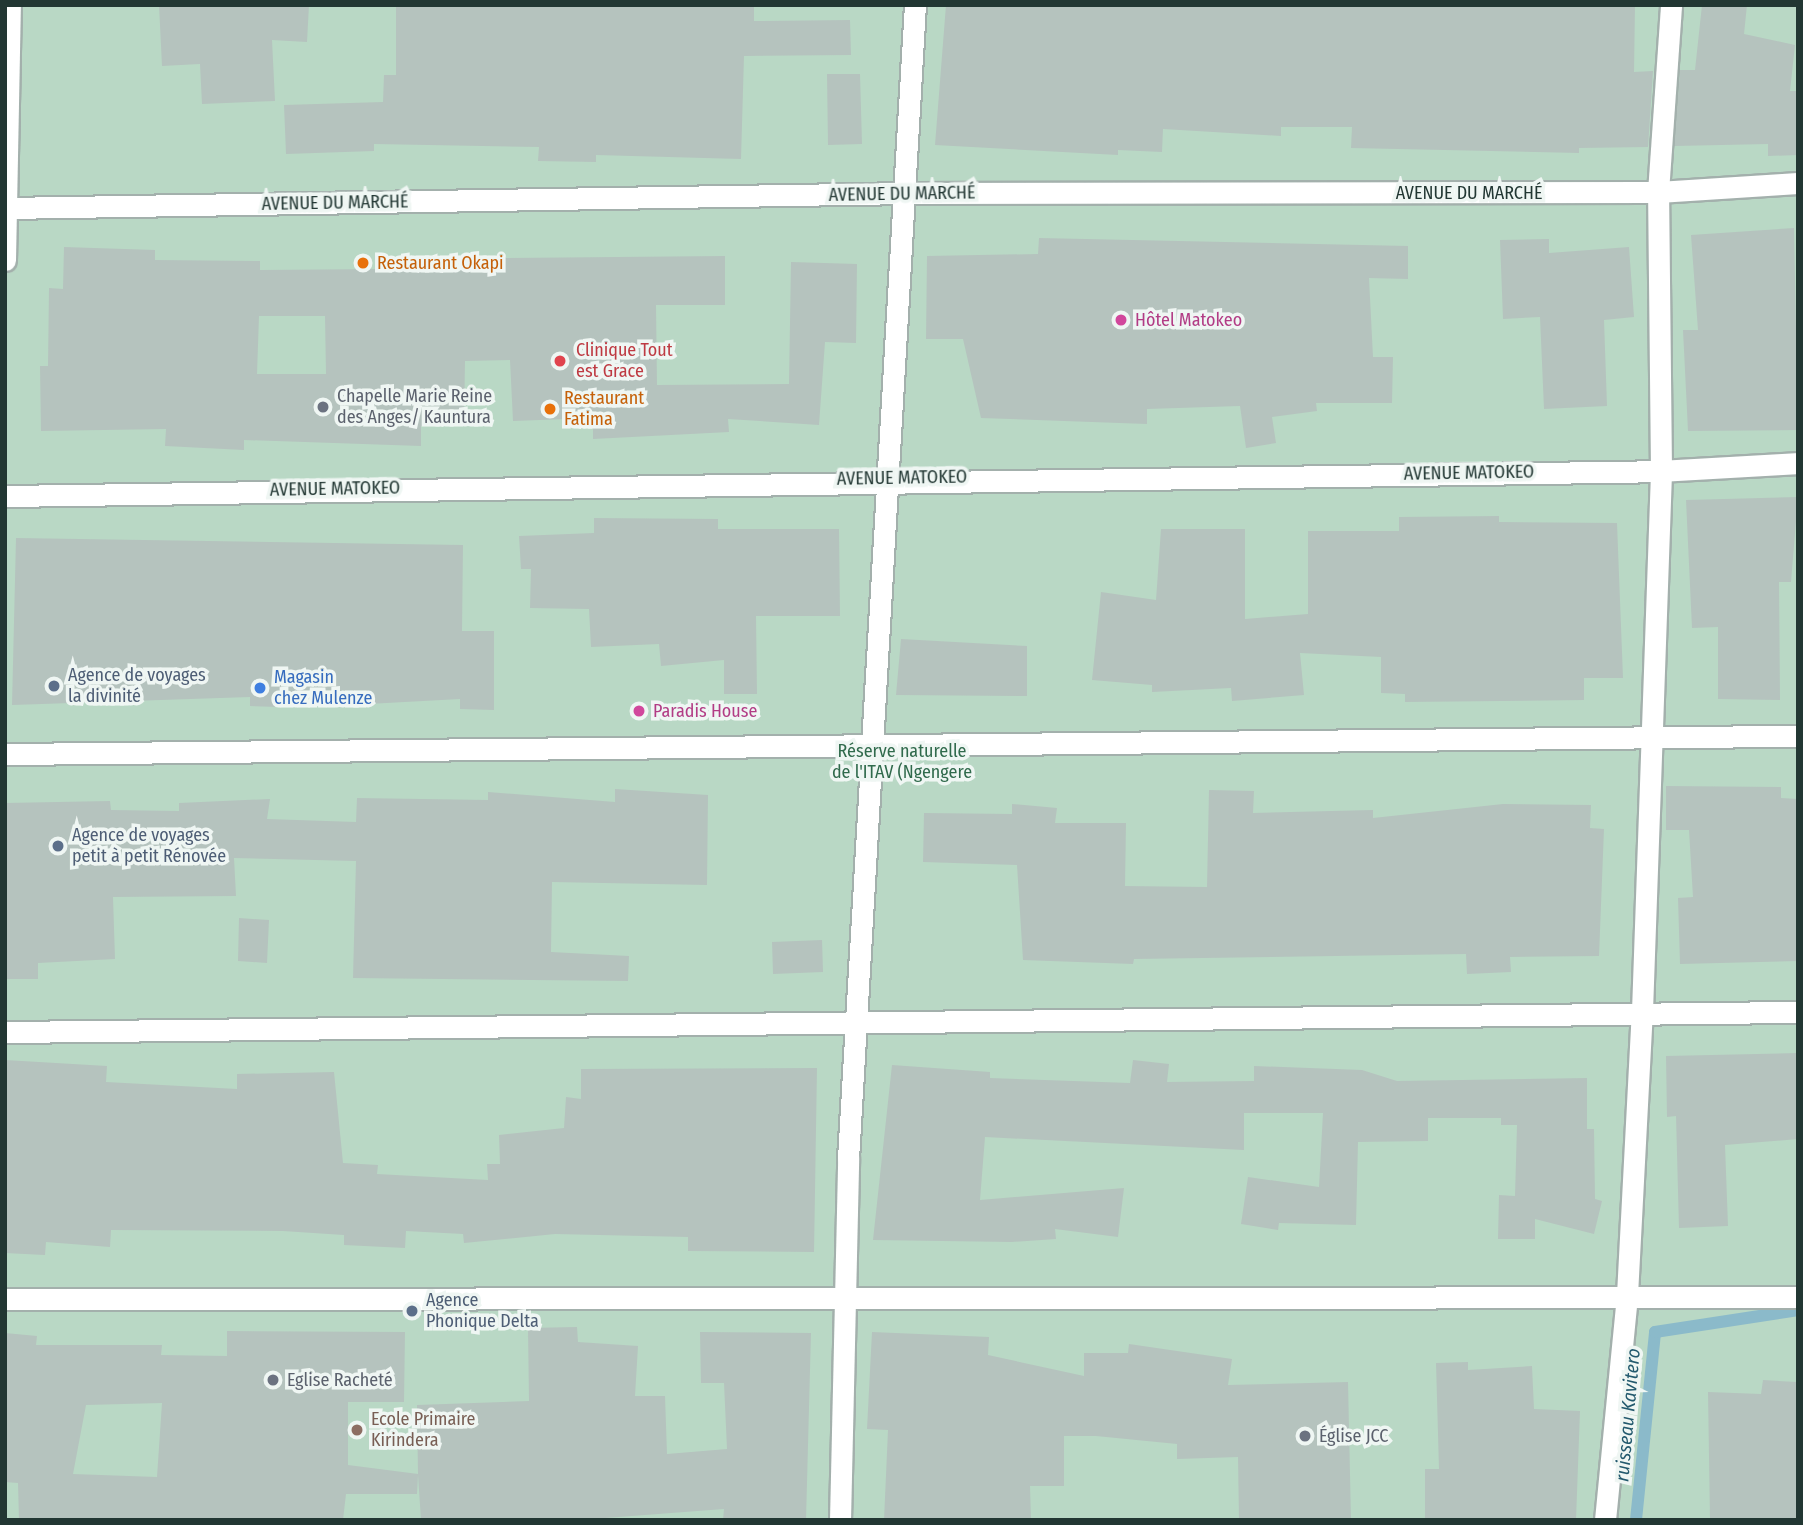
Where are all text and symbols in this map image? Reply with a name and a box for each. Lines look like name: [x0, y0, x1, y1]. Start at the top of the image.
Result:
street label: AVENUE DU MARCHÉ: [828, 182, 976, 206]
street label: AVENUE DU MARCHÉ: [1396, 182, 1542, 204]
street label: AVENUE DU MARCHÉ: [261, 191, 409, 215]
place label: Restaurant Okapi: [377, 252, 504, 274]
marker: Restaurant Okapi: [355, 255, 371, 271]
place label: Hôtel Matokeo: [1135, 309, 1242, 331]
marker: Hôtel Matokeo: [1113, 312, 1129, 328]
place label: Clinique Tout est Grace: [576, 340, 673, 382]
marker: Clinique Tout est Grace: [550, 351, 570, 371]
place label: Chapelle Marie Reine des Anges/ Kauntura: [337, 386, 492, 428]
place label: Restaurant Fatima: [564, 388, 644, 430]
marker: Chapelle Marie Reine des Anges/ Kauntura: [315, 399, 331, 415]
marker: Restaurant Fatima: [542, 401, 558, 417]
street label: AVENUE MATOKEO: [1404, 461, 1534, 485]
street label: AVENUE MATOKEO: [837, 466, 967, 490]
street label: AVENUE MATOKEO: [270, 477, 400, 501]
place label: Agence de voyages la divinité: [68, 665, 206, 708]
place label: Magasin chez Mulenze: [274, 667, 372, 710]
marker: Agence de voyages la divinité: [46, 678, 62, 694]
marker: Magasin chez Mulenze: [252, 680, 268, 696]
place label: Paradis House: [653, 700, 757, 722]
marker: Paradis House: [631, 703, 647, 719]
park label: Réserve naturelle de l'ITAV (Ngengere: [832, 741, 972, 784]
place label: Agence de voyages petit à petit Rénovée: [72, 825, 226, 868]
marker: Agence de voyages petit à petit Rénovée: [50, 838, 66, 854]
place label: Agence Phonique Delta: [426, 1290, 539, 1332]
marker: Agence Phonique Delta: [404, 1303, 420, 1319]
water label: ruisseau Kavitero: [1611, 1347, 1645, 1483]
place label: Eglise Racheté: [287, 1369, 393, 1391]
marker: Eglise Racheté: [265, 1372, 281, 1388]
place label: Ecole Primaire Kirindera: [371, 1409, 475, 1452]
marker: Ecole Primaire Kirindera: [349, 1422, 365, 1438]
place label: Église JCC: [1319, 1425, 1388, 1447]
marker: Église JCC: [1297, 1428, 1313, 1444]

